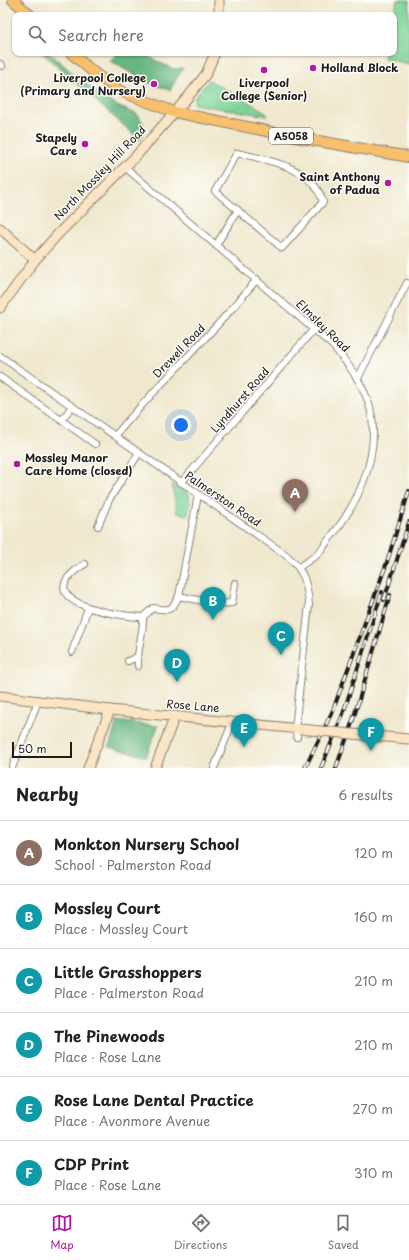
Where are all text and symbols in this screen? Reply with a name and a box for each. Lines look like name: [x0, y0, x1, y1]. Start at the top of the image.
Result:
search box: [12, 12, 397, 56]
icon: search: [26, 23, 48, 45]
text: Search here: [58, 23, 144, 46]
place label: Holland Block: [321, 59, 399, 76]
marker: Holland Block: [308, 63, 318, 73]
marker: Liverpool College (Senior): [259, 65, 269, 75]
place label: Liverpool College (Primary and Nursery): [20, 69, 146, 99]
place label: Liverpool College (Senior): [221, 74, 307, 104]
marker: Liverpool College (Primary and Nursery): [149, 79, 159, 89]
street label: North Mossley Hill Road: [50, 121, 150, 224]
road number: A5058: [269, 128, 313, 144]
place label: Stapely Care: [35, 129, 77, 159]
marker: Stapely Care: [80, 139, 90, 149]
place label: Saint Anthony of Padua: [300, 168, 380, 198]
marker: Saint Anthony of Padua: [383, 178, 393, 188]
street label: Elmsley Road: [293, 296, 354, 356]
street label: Drewell Road: [148, 320, 209, 381]
street label: Lyndhurst Road: [206, 363, 273, 436]
your location: [171, 415, 191, 435]
place label: Mossley Manor Care Home (closed): [25, 449, 133, 479]
marker: Mossley Manor Care Home (closed): [12, 459, 22, 469]
street label: Palmerston Road: [182, 467, 265, 530]
pin: A: [282, 479, 308, 512]
pin: B: [200, 587, 226, 620]
pin: C: [268, 622, 294, 655]
pin: D: [164, 649, 190, 682]
street label: Rose Lane: [166, 695, 220, 716]
pin: E: [231, 714, 257, 747]
pin: F: [358, 718, 384, 751]
scale bar: [12, 740, 72, 759]
text: 50 m: [18, 740, 47, 757]
text: Nearby: [16, 781, 78, 807]
text: 6 results: [338, 785, 393, 804]
text: Monkton Nursery School: [54, 832, 239, 855]
text: A: [24, 843, 34, 862]
text: 120 m: [354, 843, 393, 862]
text: School · Palmerston Road: [54, 855, 211, 874]
text: Mossley Court: [54, 896, 161, 919]
text: B: [25, 907, 33, 926]
text: 160 m: [354, 907, 393, 926]
text: Place · Mossley Court: [54, 919, 188, 938]
text: Little Grasshoppers: [54, 960, 202, 983]
text: C: [24, 971, 34, 990]
text: 210 m: [354, 971, 393, 990]
text: Place · Palmerston Road: [54, 983, 204, 1002]
text: The Pinewoods: [54, 1024, 165, 1047]
text: D: [24, 1035, 34, 1054]
text: 210 m: [354, 1035, 393, 1054]
text: Place · Rose Lane: [54, 1047, 161, 1066]
text: Rose Lane Dental Practice: [54, 1088, 254, 1111]
text: E: [25, 1099, 33, 1118]
text: 270 m: [352, 1099, 393, 1118]
text: Place · Avonmore Avenue: [54, 1111, 210, 1130]
text: CDP Print: [54, 1152, 129, 1175]
text: F: [25, 1163, 33, 1182]
text: 310 m: [354, 1163, 393, 1182]
text: Place · Rose Lane: [54, 1175, 161, 1194]
tab: Map: [50, 1212, 74, 1253]
tab: Directions: [174, 1212, 227, 1253]
tab: Saved: [328, 1212, 359, 1253]

